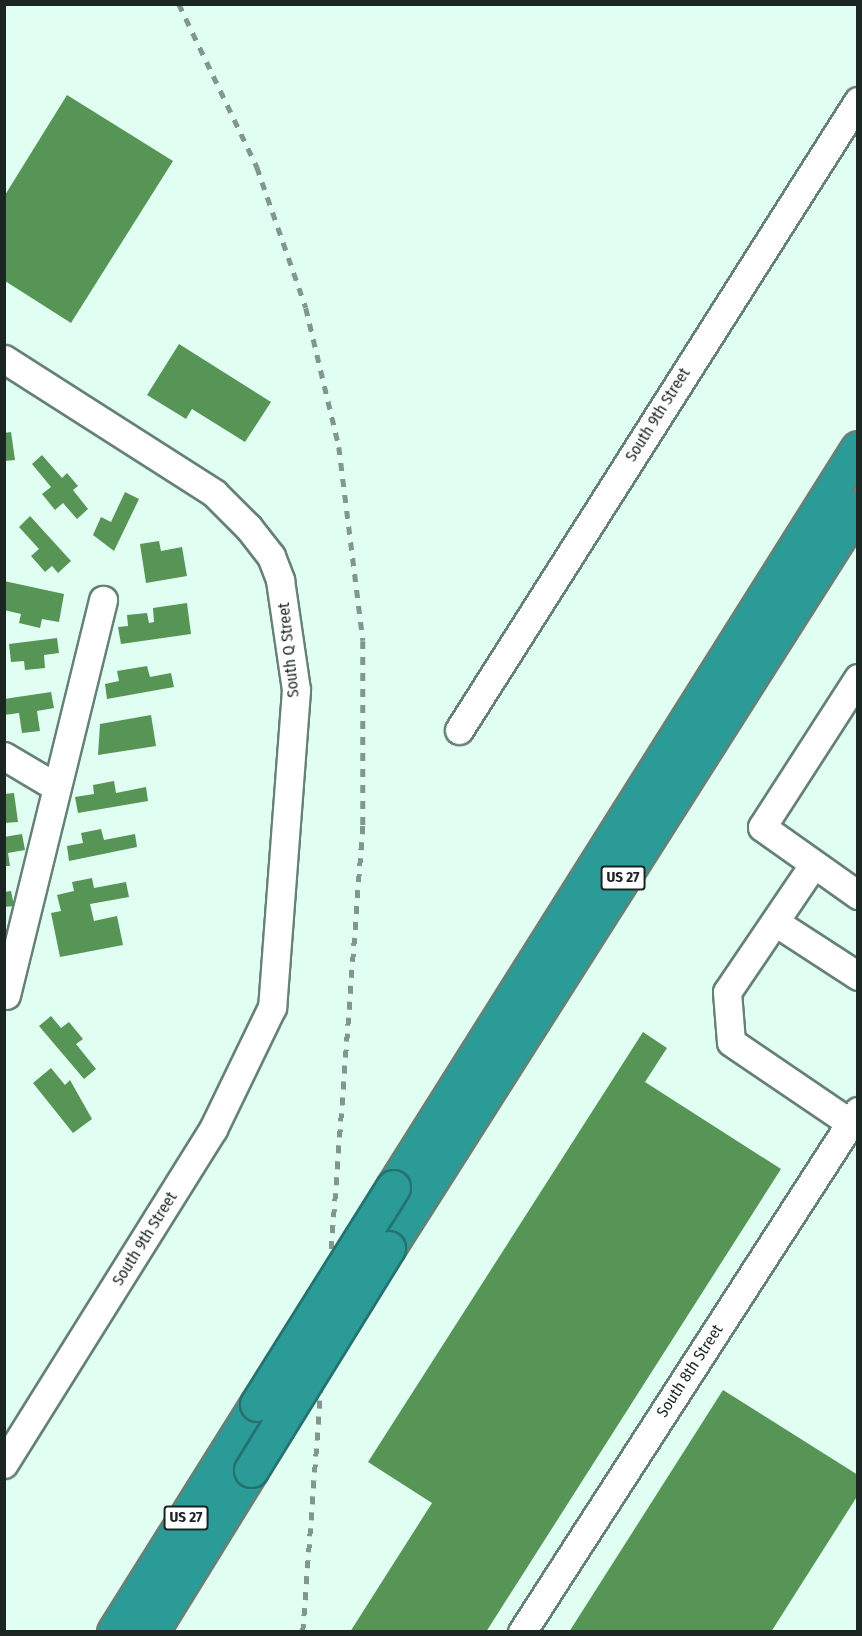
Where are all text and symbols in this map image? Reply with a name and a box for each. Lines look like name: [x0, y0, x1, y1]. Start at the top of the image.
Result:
street label: South 9th Street: [622, 365, 694, 465]
street label: South Q Street: [274, 602, 304, 698]
road number: US 27: [600, 866, 646, 890]
street label: South 9th Street: [109, 1189, 181, 1289]
street label: South 8th Street: [653, 1321, 727, 1421]
road number: US 27: [164, 1506, 208, 1530]

